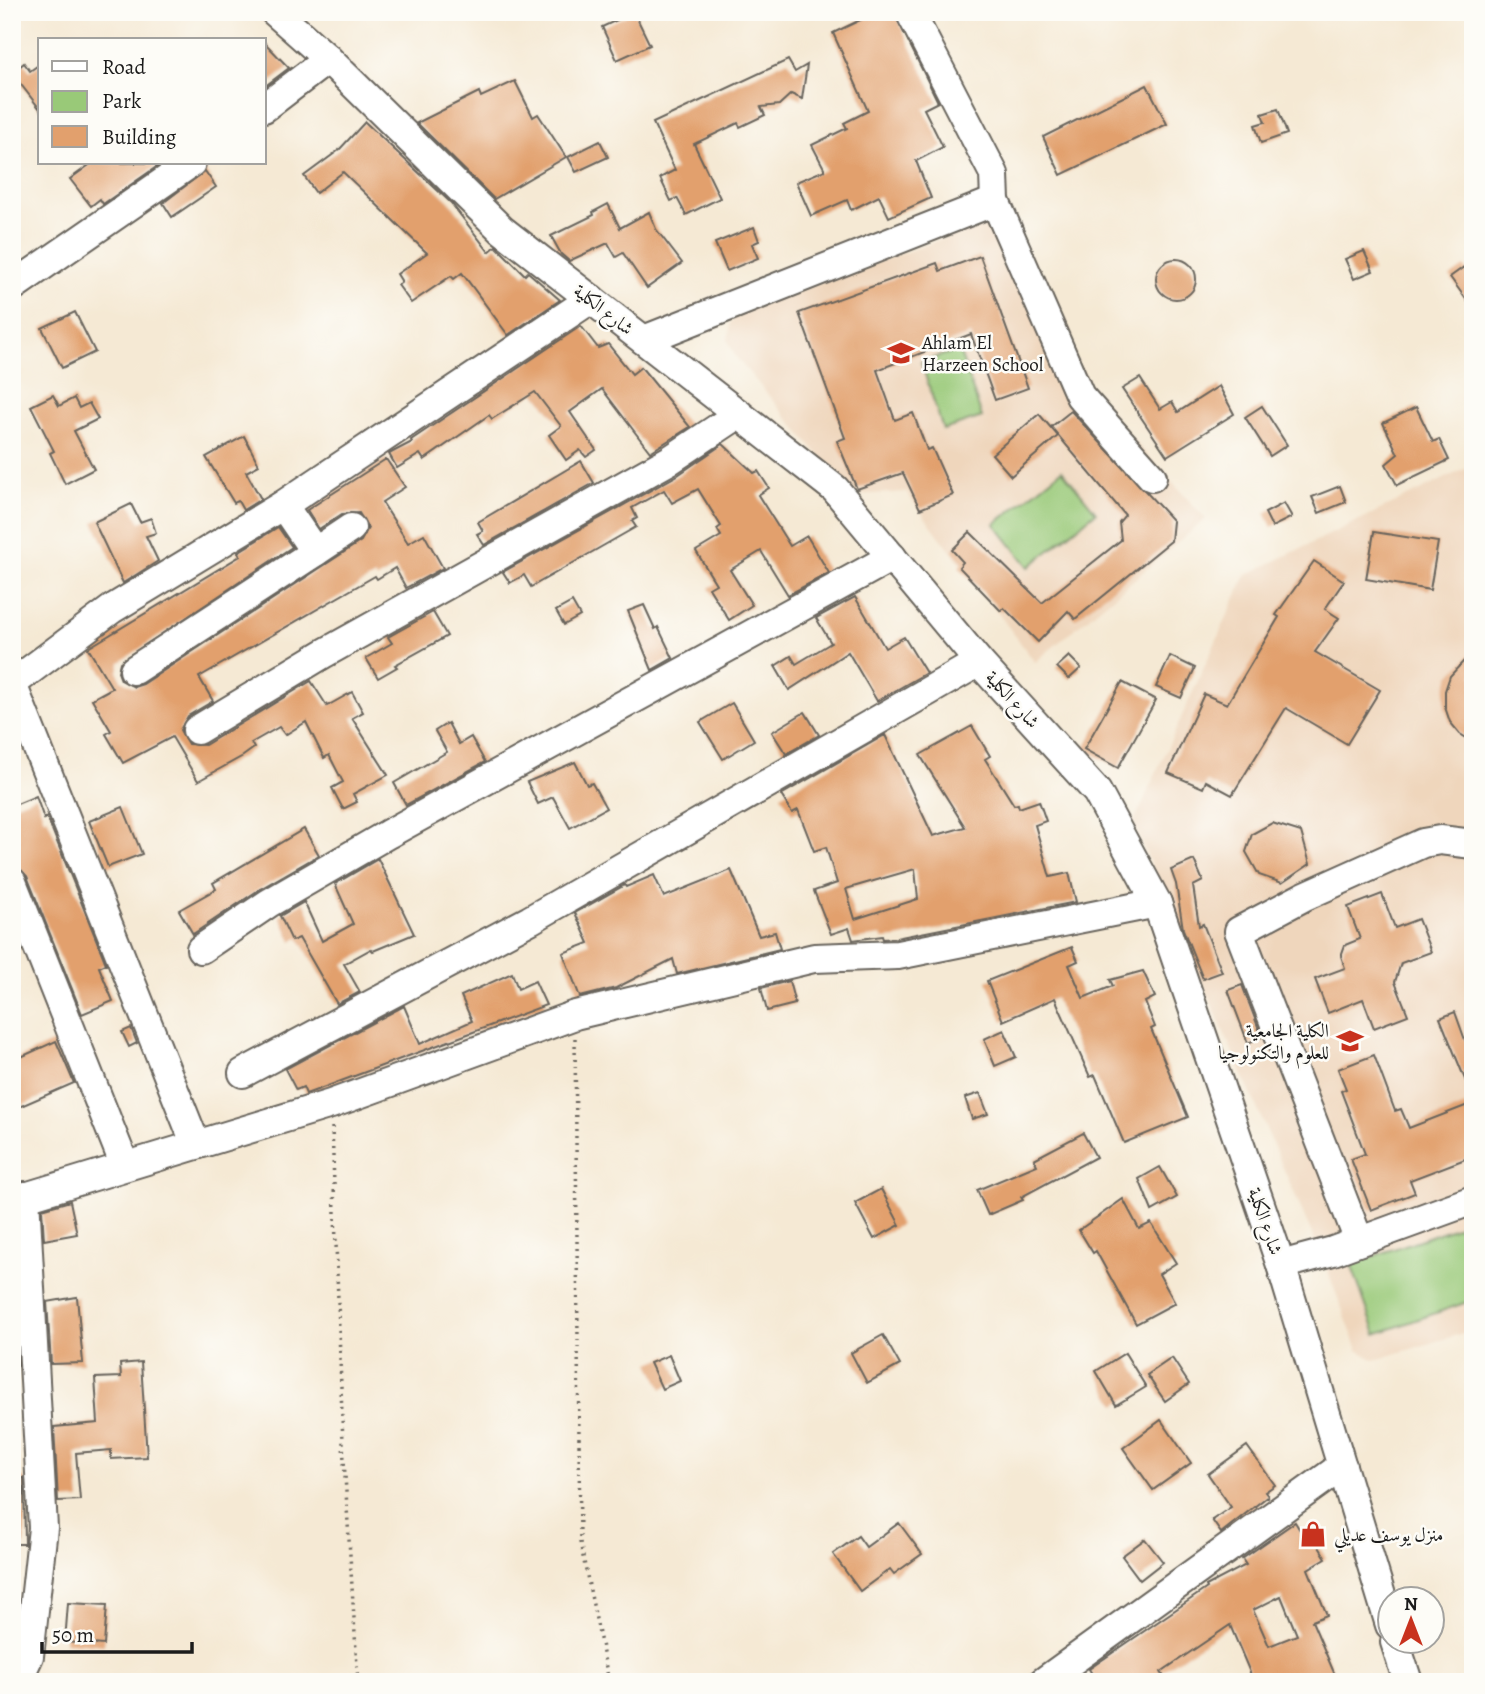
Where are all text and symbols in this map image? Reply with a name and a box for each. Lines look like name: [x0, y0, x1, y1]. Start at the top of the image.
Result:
legend: [38, 38, 266, 164]
text: Road: [102, 53, 146, 81]
text: Park: [102, 87, 142, 115]
text: Building: [102, 123, 177, 151]
street label: شارع الكلية: [567, 278, 639, 343]
place label: Ahlam El Harzeen School: [921, 330, 1044, 378]
school or university icon: Ahlam El Harzeen School: [886, 338, 916, 368]
street label: شارع الكلية: [978, 665, 1045, 736]
place label: الكلية الجامعية للعلوم والتكنولوجيا: [1218, 1018, 1329, 1069]
school or university icon: الكلية الجامعية للعلوم والتكنولوجيا: [1335, 1026, 1365, 1056]
street label: شارع الكلية: [1240, 1184, 1289, 1259]
shop icon: منزل يوسف عديلي: [1298, 1519, 1328, 1549]
place label: منزل يوسف عديلي: [1334, 1522, 1443, 1553]
north arrow: [1376, 1586, 1446, 1656]
text: N: [1404, 1591, 1418, 1617]
scale bar: [42, 1610, 192, 1654]
text: 50 m: [52, 1621, 94, 1649]

